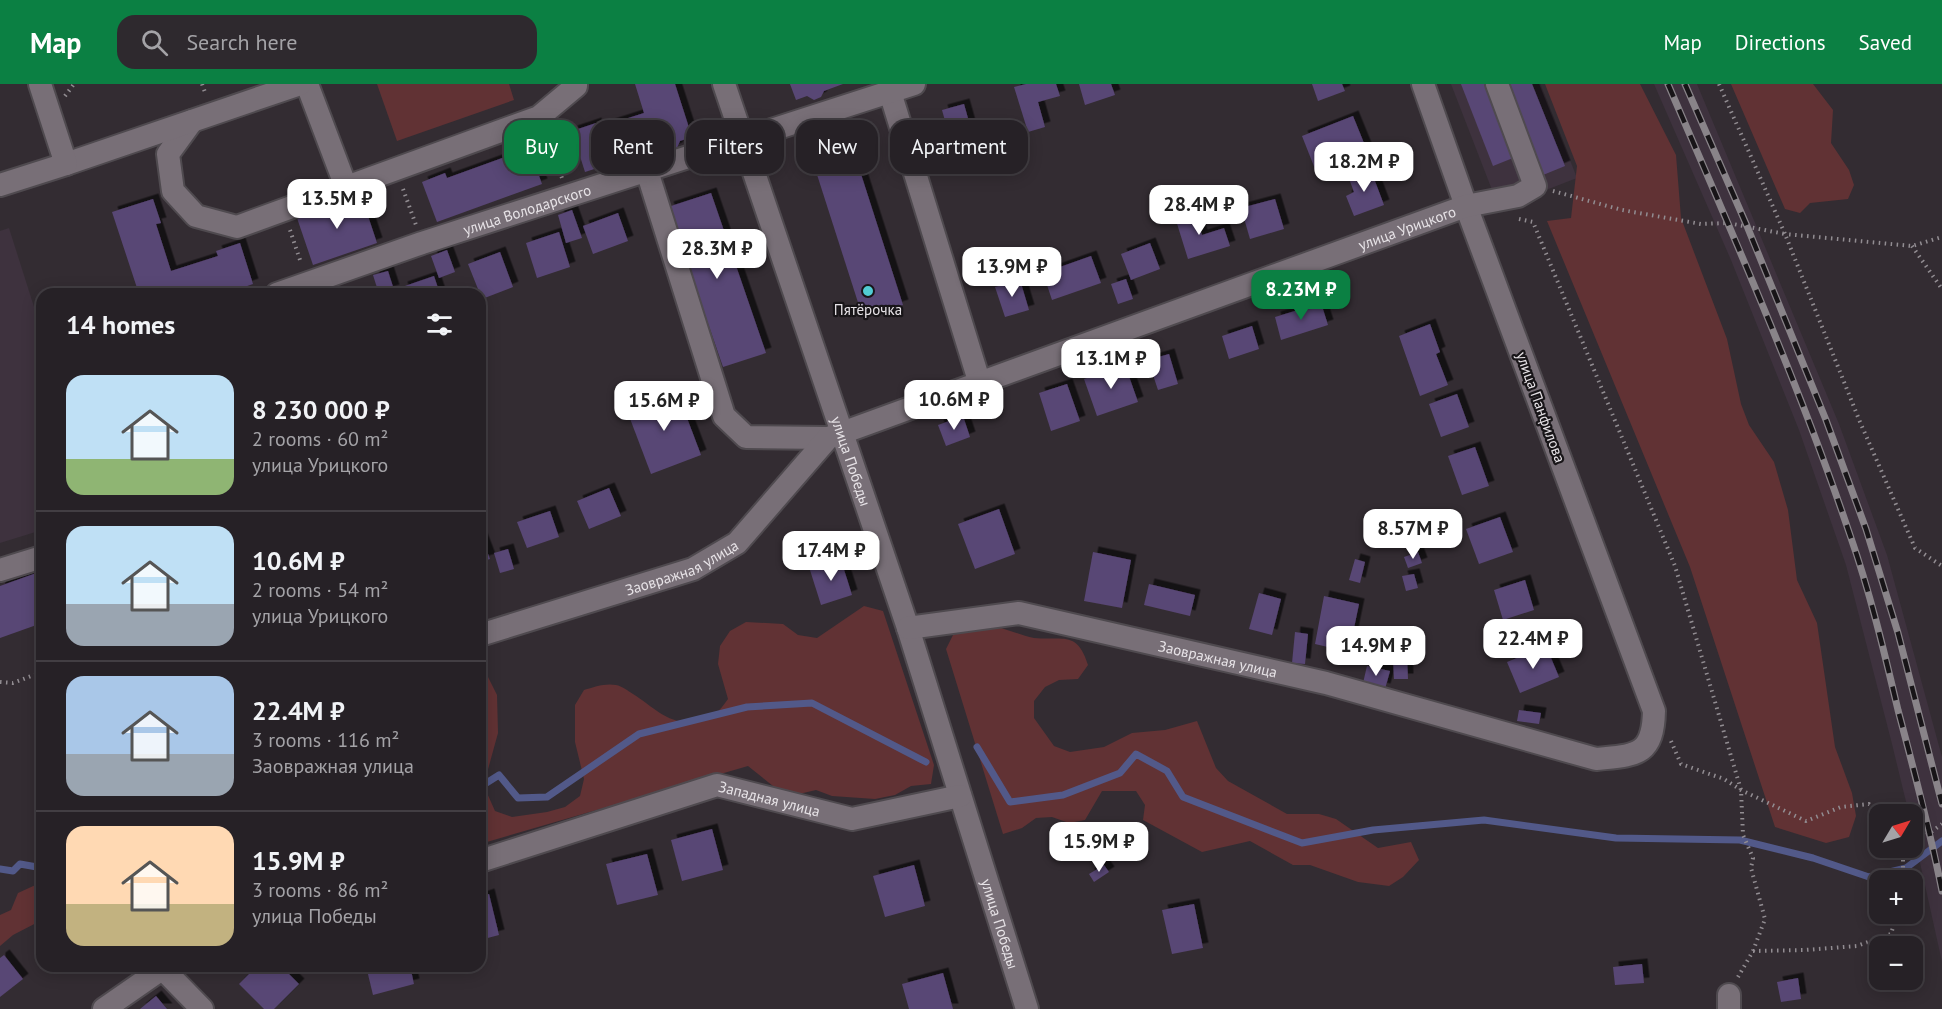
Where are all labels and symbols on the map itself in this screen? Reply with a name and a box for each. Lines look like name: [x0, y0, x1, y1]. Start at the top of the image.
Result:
pin: 18.2M ₽: [1309, 142, 1419, 193]
pin: 13.5M ₽: [282, 179, 392, 230]
street label: улица Володарского: [461, 180, 593, 239]
pin: 28.4M ₽: [1144, 185, 1254, 236]
street label: улица Урицкого: [1356, 201, 1458, 254]
pin: 28.3M ₽: [662, 229, 772, 280]
pin: 13.9M ₽: [957, 247, 1067, 298]
pin: 8.23M ₽: [1246, 270, 1356, 321]
marker: Пятёрочка: [861, 284, 875, 298]
place label: Пятёрочка: [834, 300, 902, 319]
pin: 13.1M ₽: [1056, 339, 1166, 390]
street label: улица Панфилова: [1512, 349, 1570, 465]
pin: 10.6M ₽: [899, 380, 1009, 431]
pin: 15.6M ₽: [609, 381, 719, 432]
street label: улица Победы: [828, 414, 876, 508]
pin: 8.57M ₽: [1358, 509, 1468, 560]
pin: 17.4M ₽: [776, 531, 886, 582]
street label: Заовражная улица: [623, 535, 742, 599]
pin: 22.4M ₽: [1478, 619, 1588, 670]
pin: 14.9M ₽: [1321, 626, 1431, 677]
street label: Заовражная улица: [1157, 636, 1279, 681]
street label: Западная улица: [717, 776, 822, 820]
north arrow: [1869, 804, 1923, 858]
pin: 15.9M ₽: [1044, 822, 1154, 873]
street label: улица Победы: [977, 876, 1023, 971]

